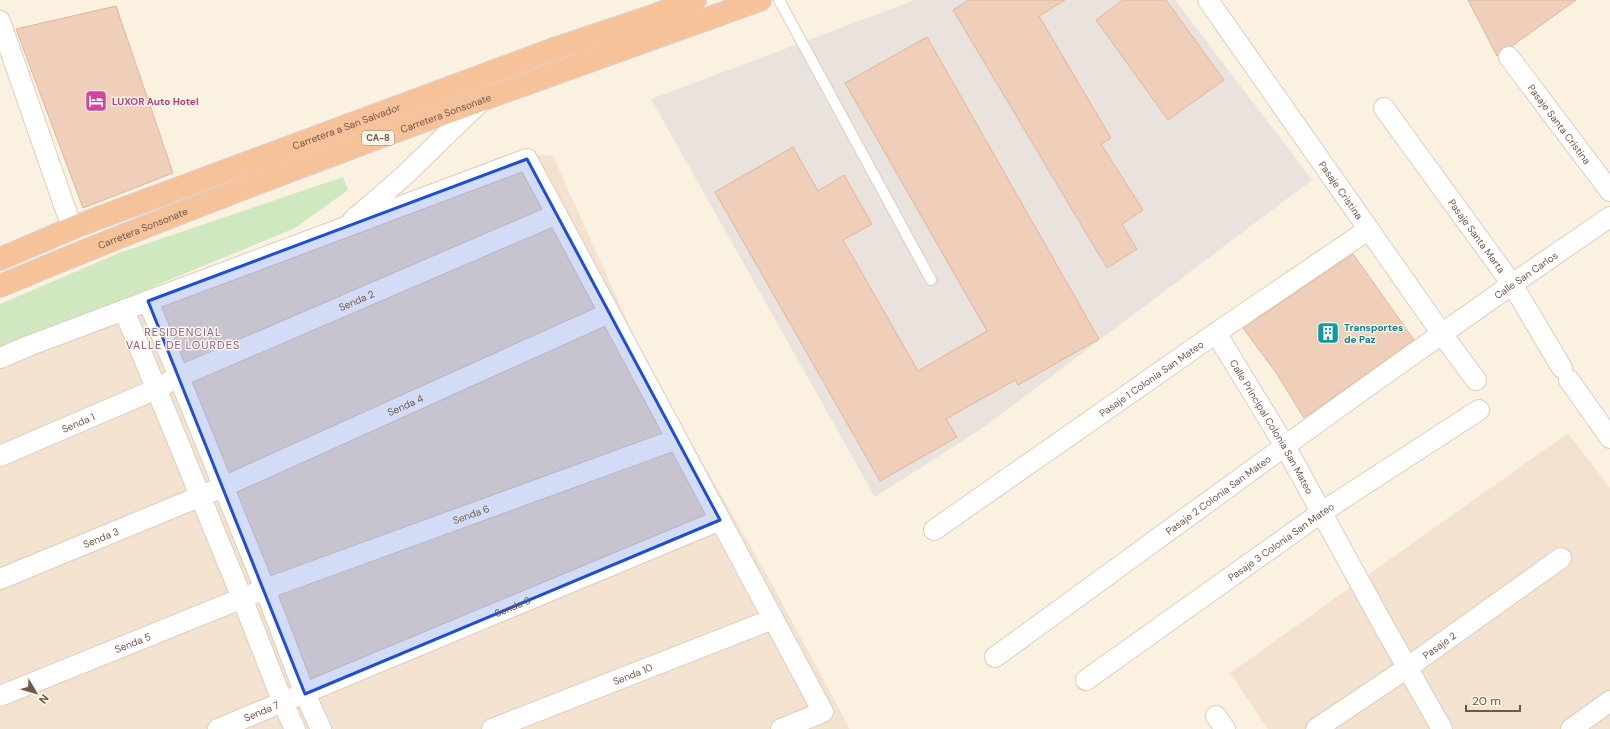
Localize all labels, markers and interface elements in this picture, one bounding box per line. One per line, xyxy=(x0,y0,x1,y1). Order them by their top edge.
street label: Pasaje Santa Cristina xyxy=(1525,82,1594,167)
hotel icon: LUXOR Auto Hotel xyxy=(83,88,109,114)
street label: Carretera Sonsonate xyxy=(399,91,493,136)
place label: LUXOR Auto Hotel xyxy=(112,95,199,108)
street label: Carretera a San Salvador xyxy=(291,100,403,153)
road number: CA-8 xyxy=(362,131,394,145)
street label: Pasaje Cristina xyxy=(1316,159,1366,222)
street label: Pasaje Santa Marta xyxy=(1445,197,1508,276)
street label: Carretera Sonsonate xyxy=(96,205,190,252)
street label: Calle San Carlos xyxy=(1492,249,1560,302)
street label: Senda 2 xyxy=(337,287,377,314)
building icon: Transportes de Paz xyxy=(1315,320,1341,346)
place label: Transportes de Paz xyxy=(1344,321,1403,346)
district label: RESIDENCIAL VALLE DE LOURDES xyxy=(126,325,240,352)
street label: Pasaje 1 Colonia San Mateo xyxy=(1097,338,1206,420)
street label: Calle Principal Colonia San Mateo xyxy=(1227,357,1316,497)
street label: Senda 4 xyxy=(385,392,425,419)
street label: Senda 1 xyxy=(60,410,97,436)
street label: Pasaje 2 Colonia San Mateo xyxy=(1163,452,1274,538)
street label: Pasaje 3 Colonia San Mateo xyxy=(1225,500,1337,584)
street label: Senda 6 xyxy=(451,502,491,527)
street label: Senda 3 xyxy=(81,525,121,551)
street label: Senda 8 xyxy=(493,594,533,620)
street label: Pasaje 2 xyxy=(1420,629,1459,662)
street label: Senda 5 xyxy=(113,630,153,656)
street label: Senda 10 xyxy=(611,661,655,688)
north arrow xyxy=(16,673,56,713)
scale bar xyxy=(1466,687,1520,713)
text: N xyxy=(36,692,52,707)
text: 20 m xyxy=(1472,693,1501,709)
street label: Senda 7 xyxy=(242,698,281,725)

